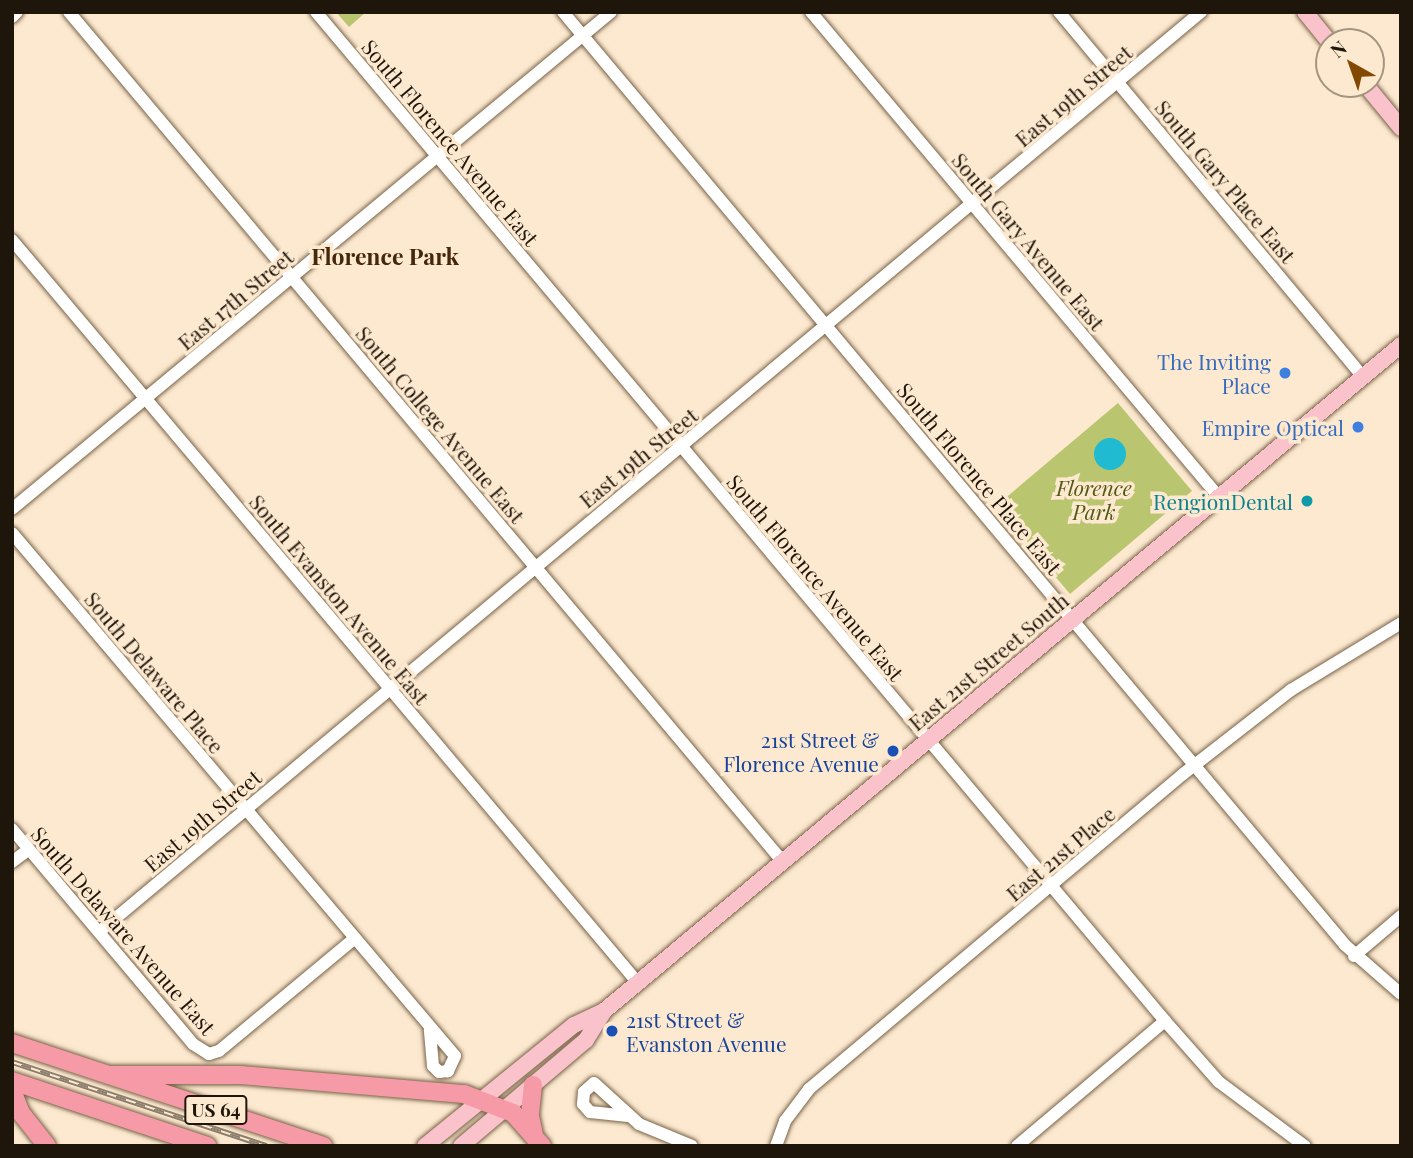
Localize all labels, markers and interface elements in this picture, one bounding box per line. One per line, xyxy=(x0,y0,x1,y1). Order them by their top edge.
north arrow xyxy=(1315,28,1385,98)
street label: South Florence Avenue East xyxy=(357,34,545,250)
text: N xyxy=(1324,34,1351,63)
street label: East 19th Street xyxy=(1009,39,1137,151)
street label: South Gary Place East xyxy=(1150,94,1302,268)
street label: South Gary Avenue East xyxy=(947,147,1111,335)
district label: Florence Park xyxy=(311,242,459,270)
street label: East 17th Street xyxy=(172,243,298,355)
street label: South College Avenue East xyxy=(351,320,531,528)
place label: The Inviting Place xyxy=(1157,348,1271,398)
marker: The Inviting Place xyxy=(1277,365,1293,381)
street label: South Florence Place East xyxy=(893,377,1067,579)
street label: East 19th Street xyxy=(574,402,702,512)
place label: Empire Optical xyxy=(1201,414,1344,440)
marker: Empire Optical xyxy=(1350,419,1366,435)
street label: South Florence Avenue East xyxy=(722,469,910,685)
park label: Florence Park xyxy=(1056,474,1132,524)
place label: RengionDental xyxy=(1153,488,1293,514)
street label: South Evanston Avenue East xyxy=(245,489,435,709)
marker: RengionDental xyxy=(1299,493,1315,509)
street label: South Delaware Place xyxy=(80,586,230,758)
street label: East 21st Street South xyxy=(903,587,1073,735)
place label: 21st Street & Florence Avenue xyxy=(722,726,879,776)
marker: 21st Street & Florence Avenue xyxy=(885,743,901,759)
street label: East 19th Street xyxy=(138,764,266,876)
street label: East 21st Place xyxy=(1000,800,1120,906)
street label: South Delaware Avenue East xyxy=(27,821,221,1039)
place label: 21st Street & Evanston Avenue xyxy=(626,1006,787,1056)
marker: 21st Street & Evanston Avenue xyxy=(604,1023,620,1039)
road number: US 64 xyxy=(183,1094,249,1126)

